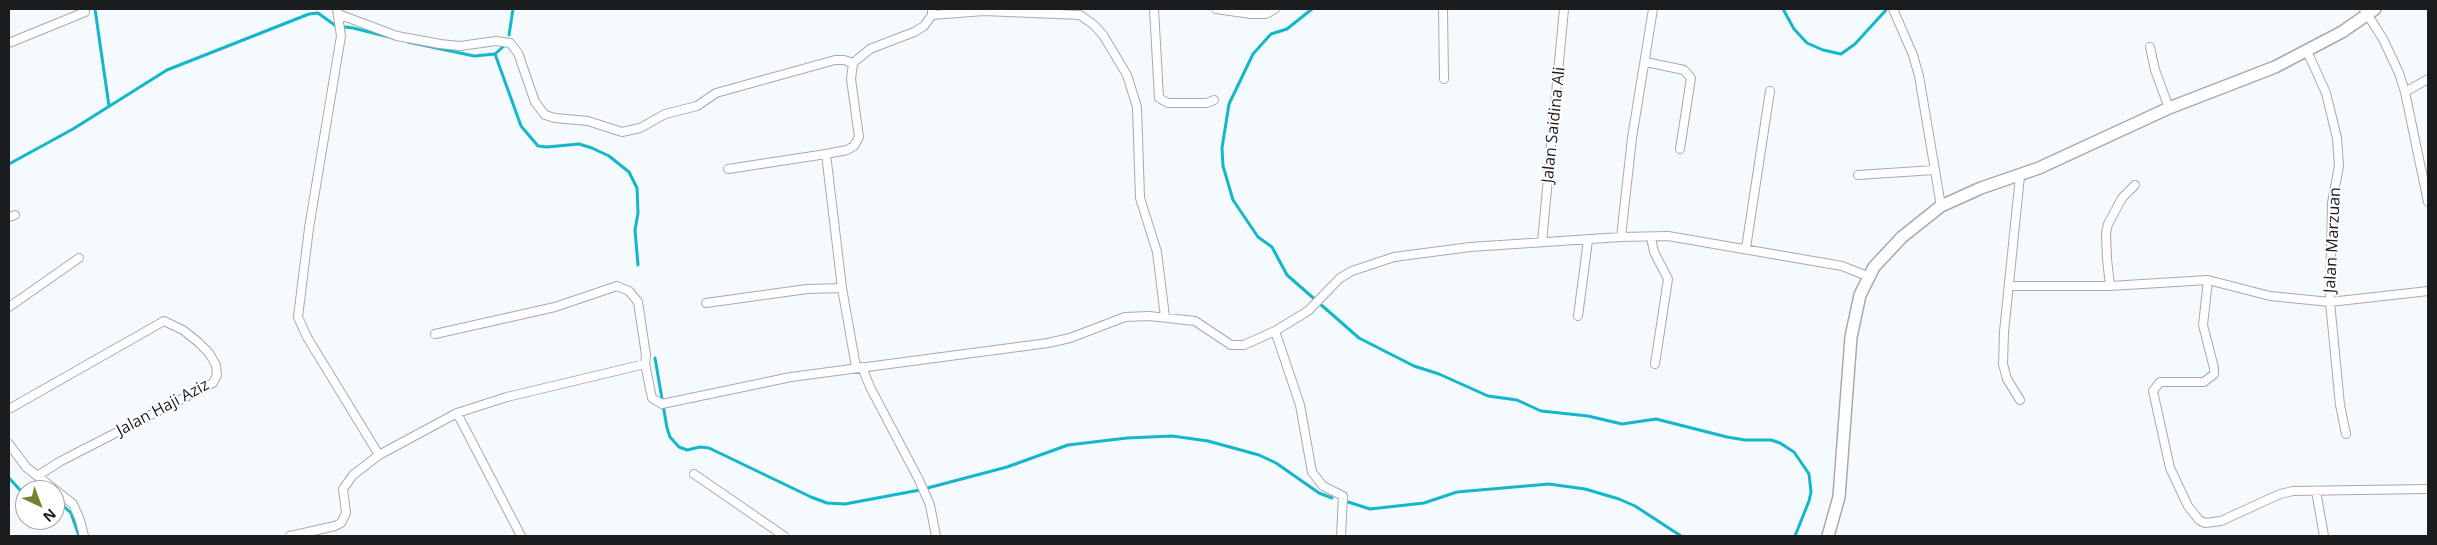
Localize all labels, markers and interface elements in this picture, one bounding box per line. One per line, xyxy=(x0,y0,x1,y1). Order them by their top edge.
street label: Jalan Saidina Ali xyxy=(1538,66,1570,184)
street label: Jalan Marzuan xyxy=(2321,187,2345,293)
street label: Jalan Haji Aziz xyxy=(113,376,213,440)
north arrow xyxy=(15,480,65,530)
text: N xyxy=(39,505,61,526)

